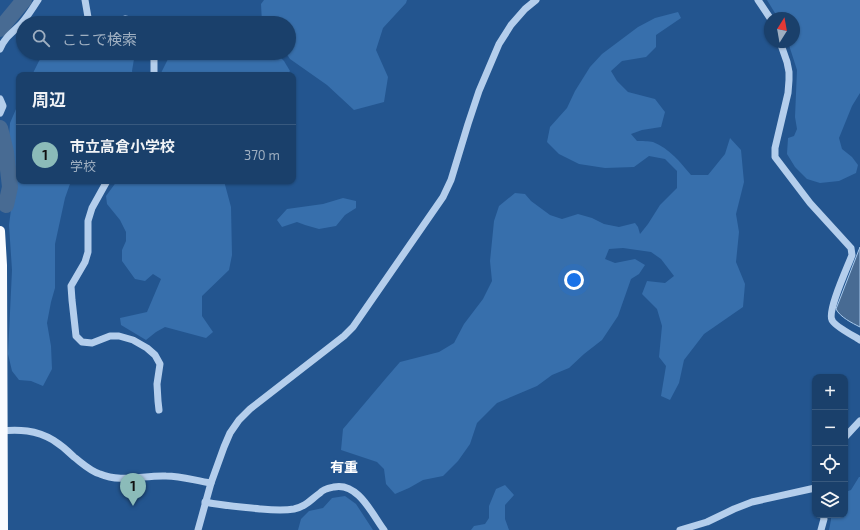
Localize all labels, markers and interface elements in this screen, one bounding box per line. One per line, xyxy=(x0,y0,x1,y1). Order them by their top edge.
north arrow xyxy=(764,12,800,48)
search box xyxy=(16,16,296,60)
icon: search xyxy=(30,27,52,49)
text: ここで検索 xyxy=(62,30,137,48)
text: 周辺 xyxy=(32,89,66,109)
text: 市立高倉小学校 xyxy=(70,137,175,155)
text: 1 xyxy=(42,147,48,163)
text: 370 m xyxy=(244,147,280,163)
text: 学校 xyxy=(70,158,96,174)
your location xyxy=(564,270,584,290)
map controls xyxy=(812,374,848,518)
button: + xyxy=(812,374,848,410)
button: − xyxy=(812,410,848,446)
button: locate xyxy=(812,446,848,482)
district label: 有重 xyxy=(330,458,358,475)
pin: 1 xyxy=(120,473,146,506)
button: layers xyxy=(812,482,848,518)

